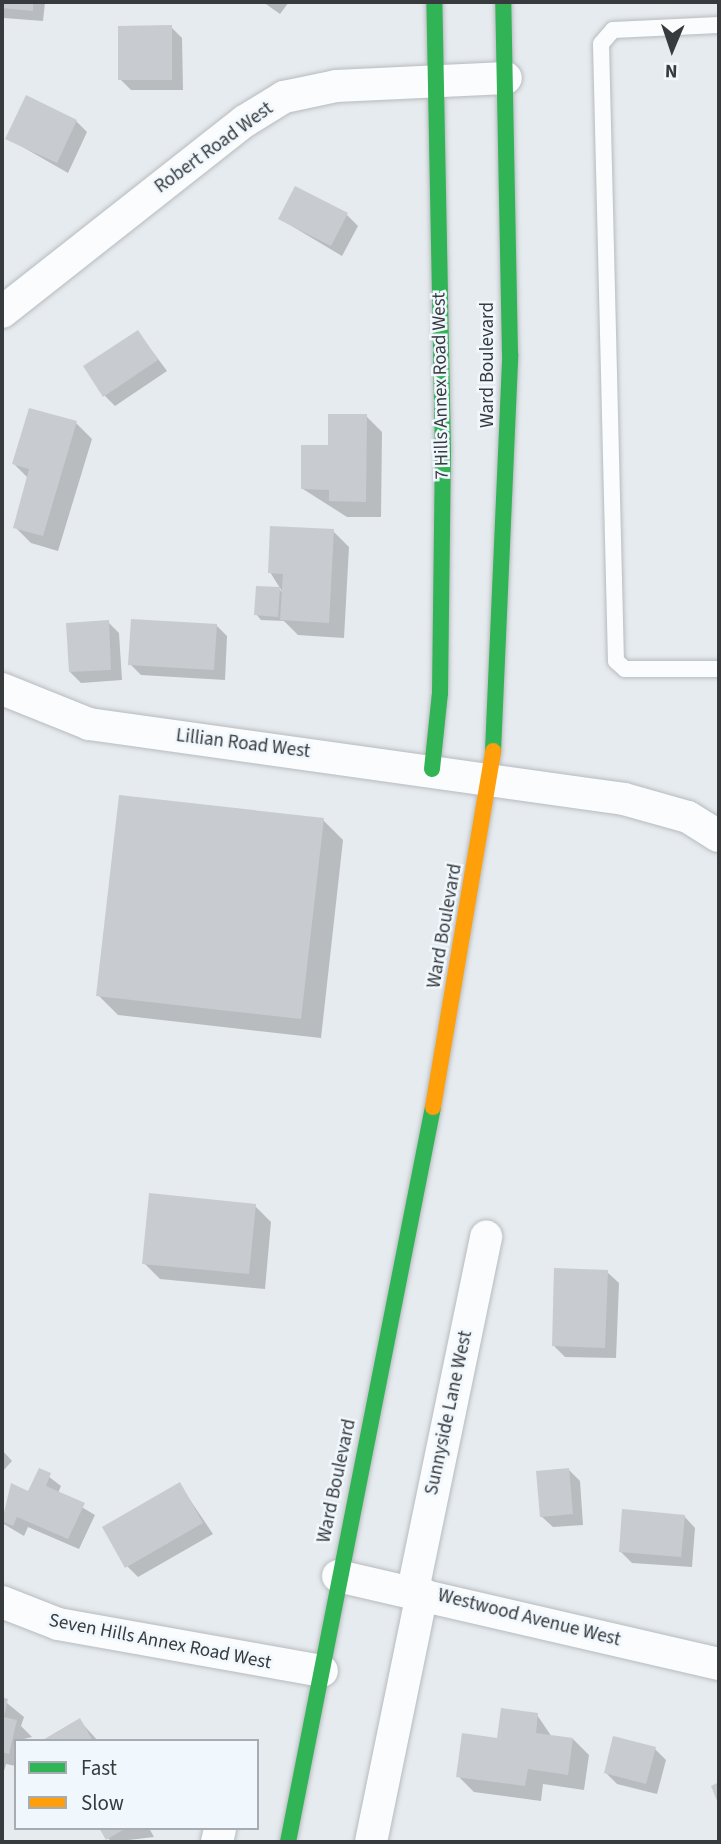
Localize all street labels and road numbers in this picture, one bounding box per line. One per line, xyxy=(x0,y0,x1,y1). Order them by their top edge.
street label: Robert Road West xyxy=(150,97,278,199)
street label: 7 Hills Annex Road West xyxy=(428,292,454,480)
street label: Ward Boulevard xyxy=(477,302,499,428)
street label: Lillian Road West xyxy=(175,724,311,764)
street label: Ward Boulevard xyxy=(423,862,467,990)
street label: Sunnyside Lane West xyxy=(420,1329,478,1497)
street label: Ward Boulevard xyxy=(313,1417,361,1545)
street label: Westwood Avenue West xyxy=(435,1584,623,1652)
street label: Seven Hills Annex Road West xyxy=(47,1609,273,1675)

